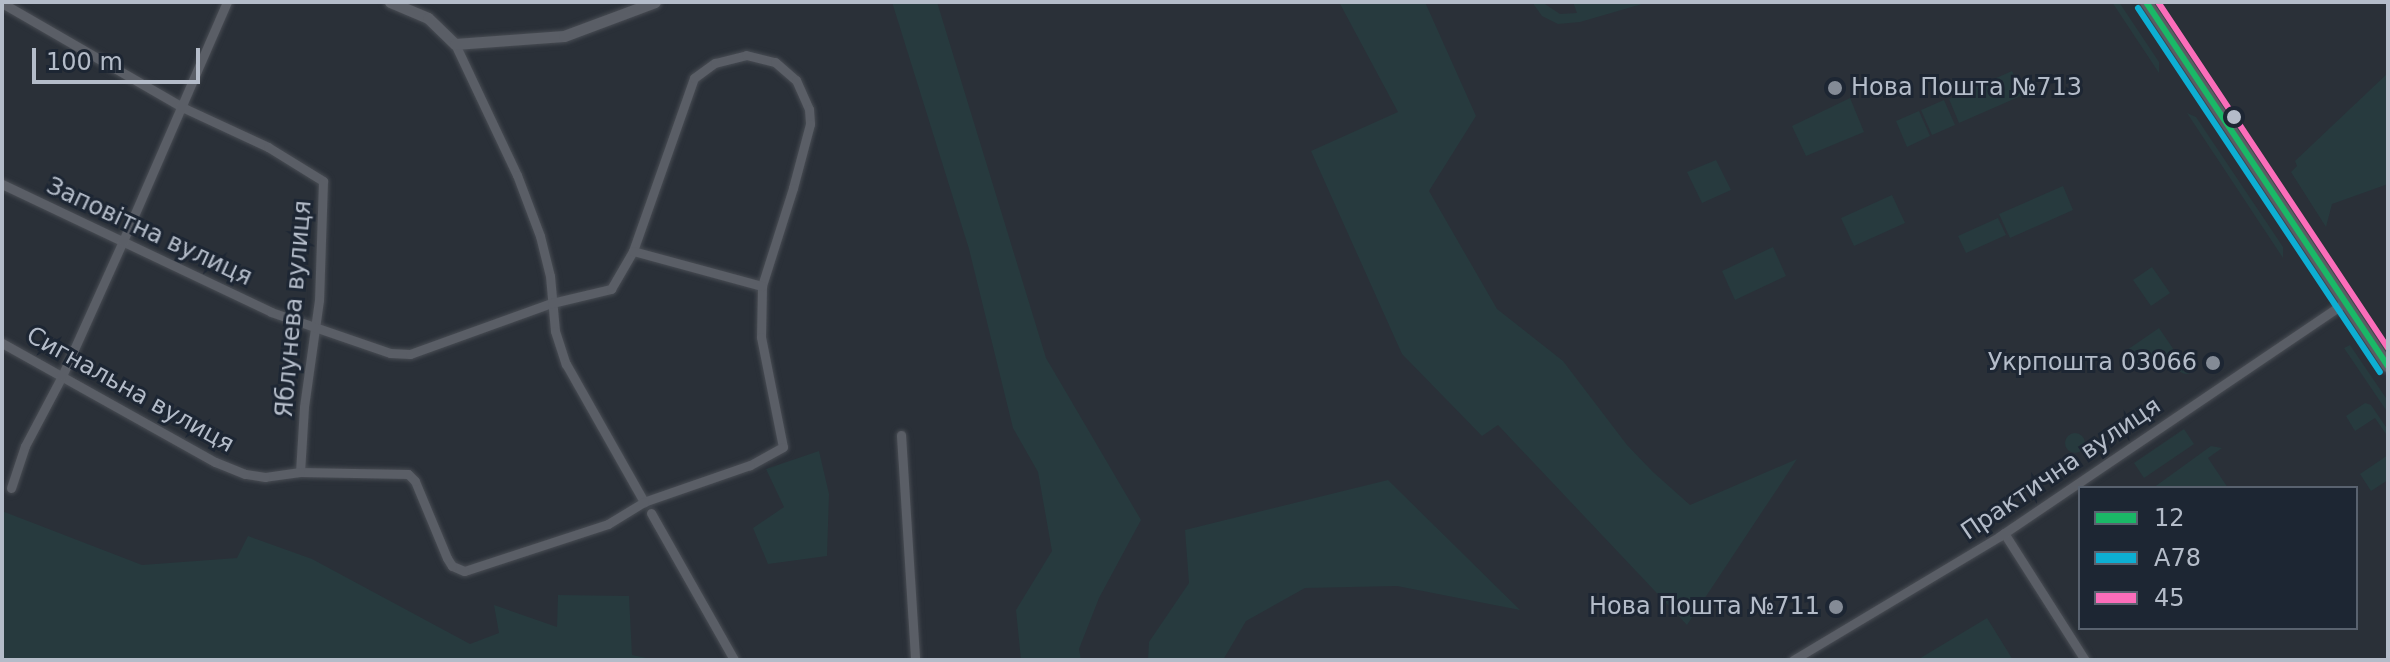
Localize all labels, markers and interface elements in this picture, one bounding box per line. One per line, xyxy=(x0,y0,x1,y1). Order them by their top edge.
scale bar xyxy=(36,32,204,82)
text: 100 m xyxy=(46,48,123,76)
place label: Нова Пошта №713 xyxy=(1851,74,2082,102)
marker: Нова Пошта №713 xyxy=(1826,79,1844,97)
unlabelled marker xyxy=(2226,109,2242,125)
street label: Заповітна вулиця xyxy=(42,172,256,292)
street label: Яблунева вулиця xyxy=(270,199,318,419)
street label: Сигнальна вулиця xyxy=(21,321,239,459)
place label: Укрпошта 03066 xyxy=(1988,349,2197,377)
marker: Укрпошта 03066 xyxy=(2204,354,2222,372)
street label: Практична вулиця xyxy=(1956,392,2166,546)
legend xyxy=(2078,486,2358,630)
text: 12 xyxy=(2154,504,2185,532)
text: А78 xyxy=(2154,544,2201,572)
text: 45 xyxy=(2154,584,2185,612)
place label: Нова Пошта №711 xyxy=(1589,593,1820,621)
marker: Нова Пошта №711 xyxy=(1827,598,1845,616)

